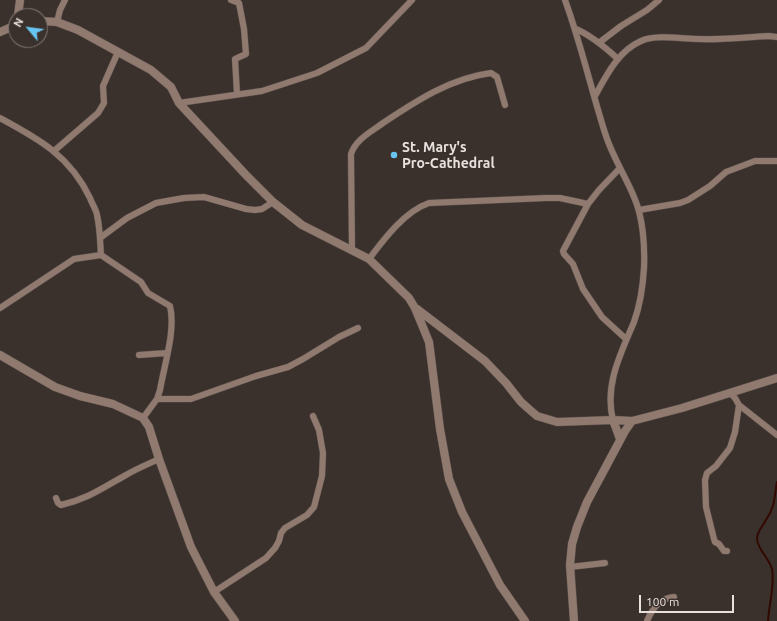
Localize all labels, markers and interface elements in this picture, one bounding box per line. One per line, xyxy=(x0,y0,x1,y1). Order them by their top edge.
north arrow xyxy=(8,8,48,48)
text: N xyxy=(11,16,26,29)
place label: St. Mary's Pro-Cathedral xyxy=(402,139,495,172)
marker: St. Mary's Pro-Cathedral xyxy=(389,150,399,160)
scale bar xyxy=(641,587,736,613)
text: 100 m xyxy=(646,595,679,608)

